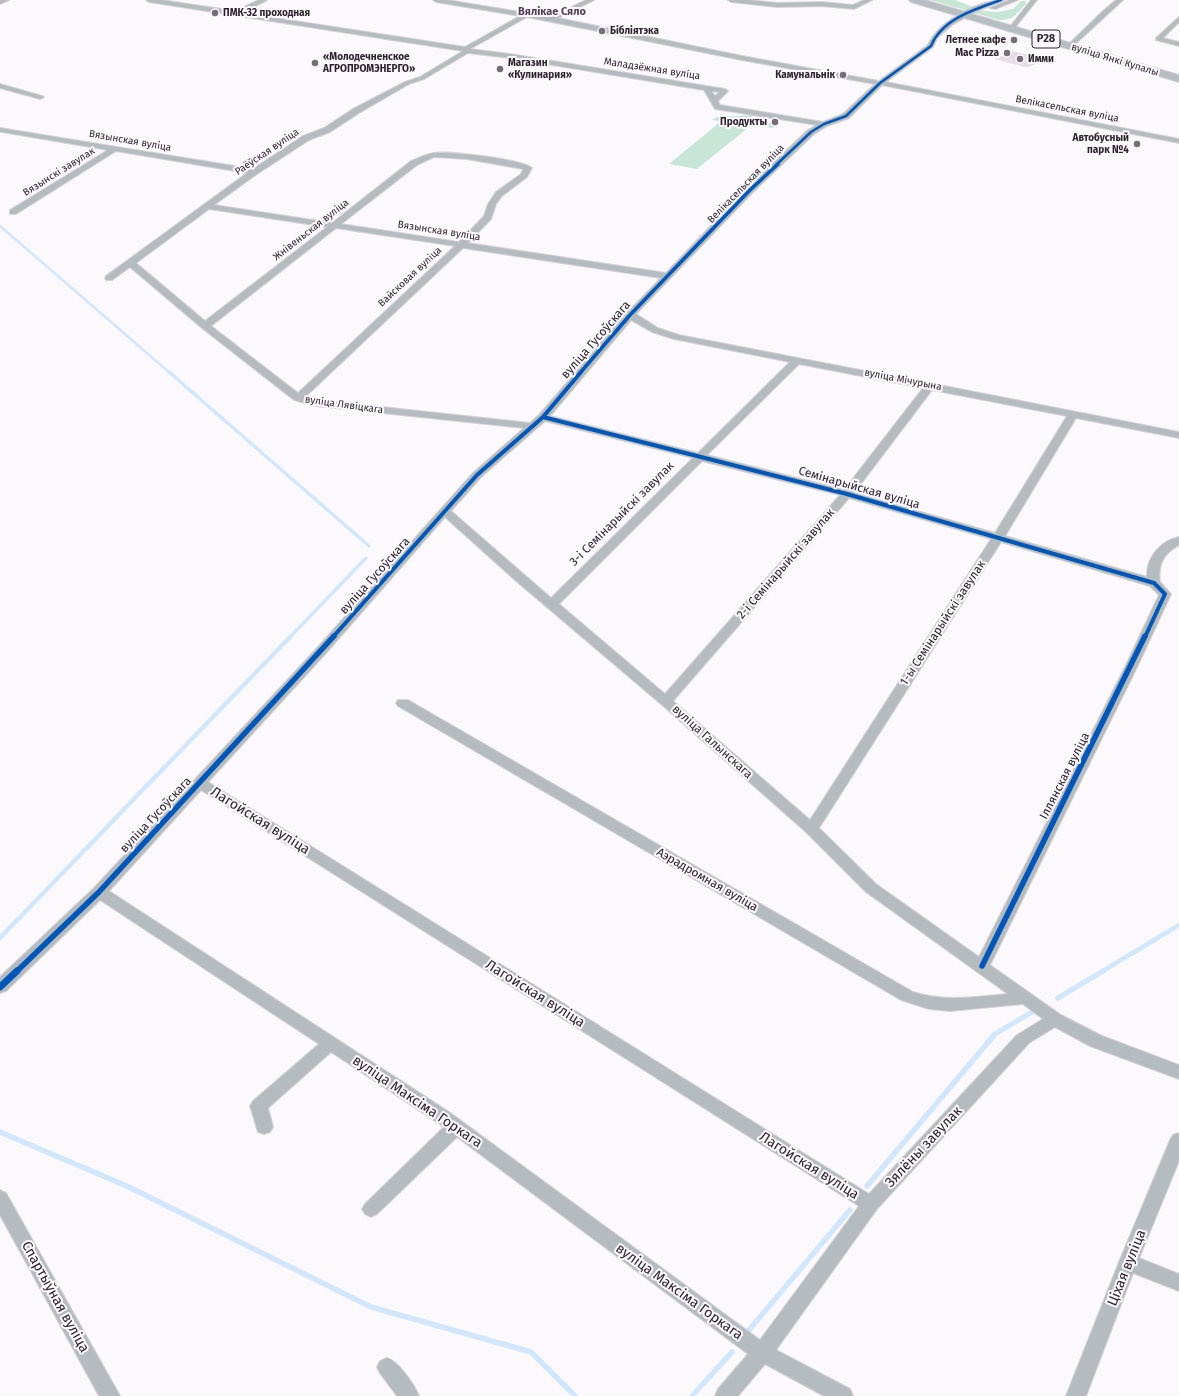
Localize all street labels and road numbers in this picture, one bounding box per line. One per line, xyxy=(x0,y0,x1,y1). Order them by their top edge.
road number: Р28 xyxy=(1032,30,1060,48)
street label: вуліца Янкі Купалы xyxy=(1070,41,1160,79)
street label: Маладзёжная вуліца xyxy=(603,55,701,83)
street label: Велікасельская вуліца xyxy=(1014,93,1120,125)
street label: Раёўская вуліца xyxy=(233,126,301,178)
street label: Вязынская вуліца xyxy=(88,128,172,154)
street label: Велікасельская вуліца xyxy=(705,142,787,226)
street label: Вязынскі завулак xyxy=(21,145,97,199)
street label: Жнівеньская вуліца xyxy=(271,197,351,263)
street label: Вязынская вуліца xyxy=(397,219,481,243)
street label: Вайсковая вуліца xyxy=(376,244,444,310)
street label: вуліца Гусоўскага xyxy=(558,298,634,382)
street label: вуліца Мічурына xyxy=(863,367,943,393)
street label: вуліца Лявіцкага xyxy=(304,394,384,416)
street label: 3-і Семінарыйскі завулак xyxy=(567,459,677,569)
street label: Семінарыйская вуліца xyxy=(797,464,921,512)
street label: 2-і Семінарыйскі завулак xyxy=(734,506,838,622)
street label: вуліца Гусоўскага xyxy=(337,535,413,617)
street label: 1-ы Семінарыйскі завулак xyxy=(897,558,989,688)
street label: вуліца Галынскага xyxy=(669,702,755,782)
street label: Іллянская вуліца xyxy=(1037,730,1093,822)
street label: вуліца Гусоўскага xyxy=(117,774,195,856)
street label: Лагойская вуліца xyxy=(207,784,313,858)
street label: Аэрадромная вуліца xyxy=(654,845,760,915)
street label: Лагойская вуліца xyxy=(482,957,588,1031)
street label: вуліца Максіма Горкага xyxy=(349,1052,485,1152)
street label: Зялёны завулак xyxy=(882,1103,966,1191)
street label: Лагойская вуліца xyxy=(756,1129,862,1203)
street label: Ціхая вуліца xyxy=(1104,1227,1150,1309)
street label: Спартыўная вуліца xyxy=(17,1238,93,1356)
street label: вуліца Максіма Горкага xyxy=(612,1240,746,1344)

